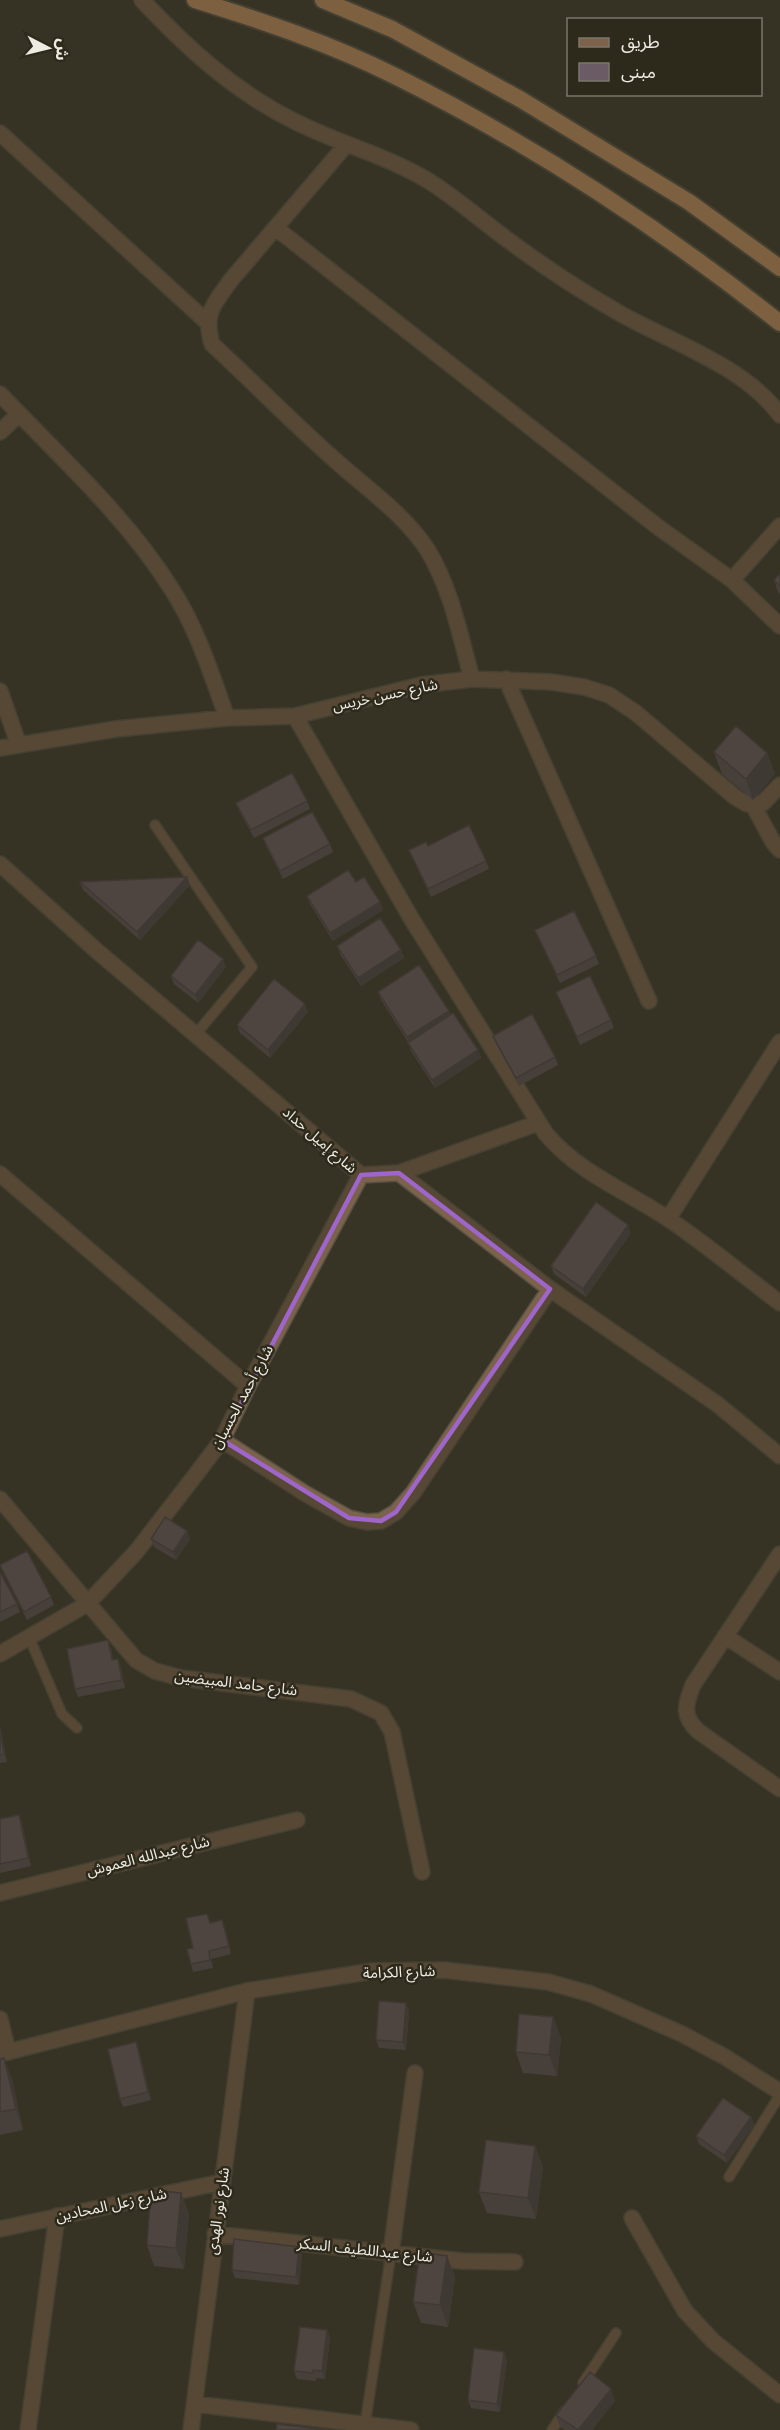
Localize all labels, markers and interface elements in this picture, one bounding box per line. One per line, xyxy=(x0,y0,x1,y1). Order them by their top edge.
north arrow xyxy=(18,18,78,78)
legend xyxy=(567,18,762,96)
text: طريق xyxy=(621,30,660,53)
text: ش xyxy=(52,38,74,62)
text: مبنى xyxy=(621,60,656,83)
street label: شارع حسن خريس xyxy=(330,674,440,718)
street label: شارع إميل حداد xyxy=(277,1102,362,1180)
street label: شارع أحمد الحسبان xyxy=(206,1341,280,1454)
street label: شارع حامد المبيضين xyxy=(173,1666,299,1702)
street label: شارع عبدالله العموش xyxy=(84,1831,212,1883)
street label: شارع الكرامة xyxy=(362,1961,436,1985)
street label: شارع نور الهدى xyxy=(202,2166,236,2256)
street label: شارع زعل المحادين xyxy=(54,2183,169,2229)
street label: شارع عبداللطيف السكر xyxy=(295,2233,434,2269)

